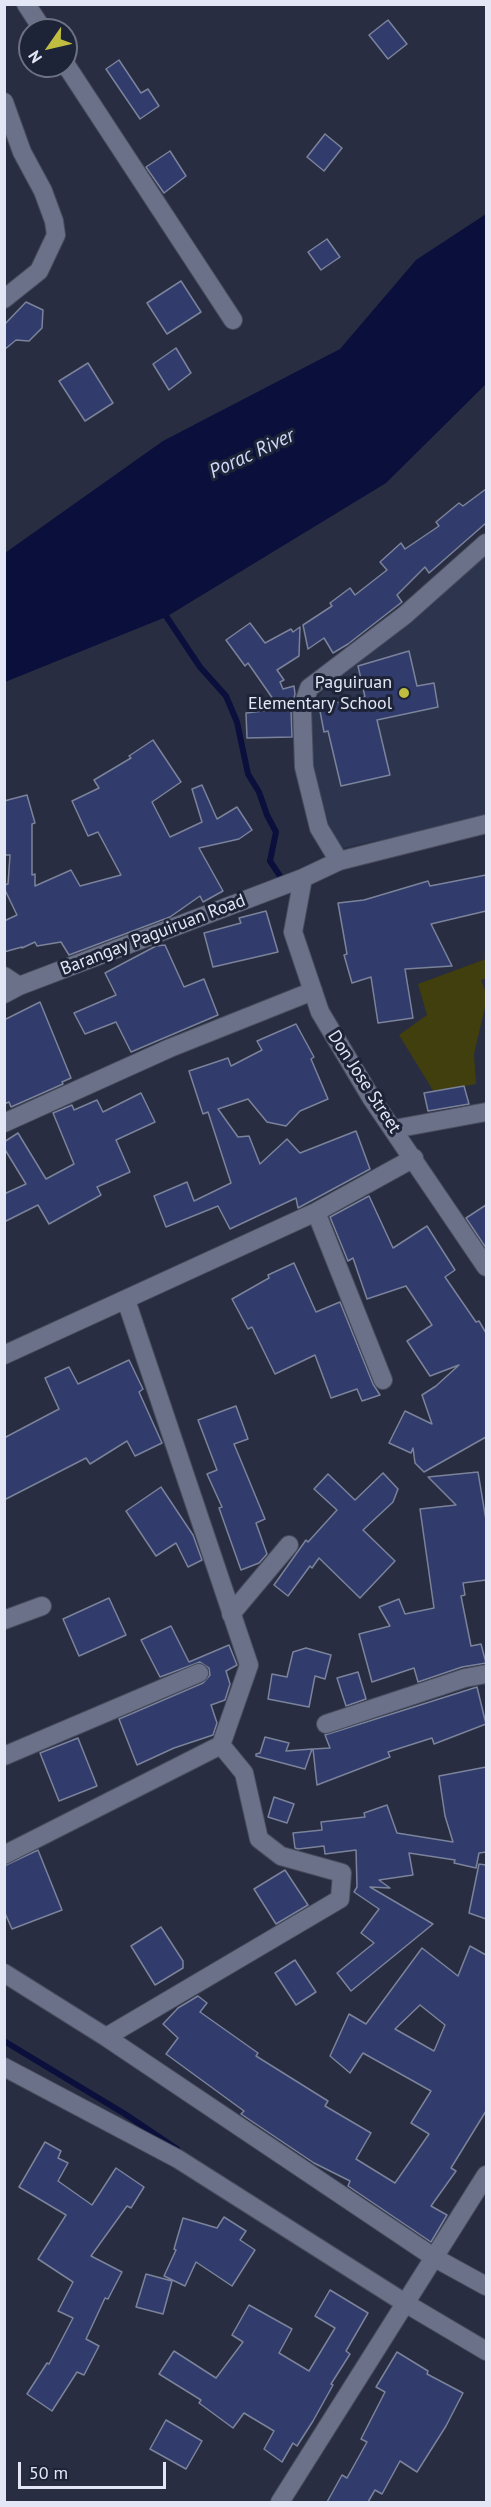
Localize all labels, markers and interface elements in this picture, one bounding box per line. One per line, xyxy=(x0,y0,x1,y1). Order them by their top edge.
north arrow xyxy=(18,18,78,78)
text: N xyxy=(24,47,46,67)
water label: Porac River xyxy=(206,424,298,484)
place label: Paguiruan Elementary School xyxy=(248,672,392,714)
marker: Paguiruan Elementary School xyxy=(397,686,411,700)
street label: Barangay Paguiruan Road xyxy=(58,890,248,980)
street label: Don Jose Street xyxy=(323,1026,405,1138)
scale bar xyxy=(21,2450,170,2488)
text: 50 m xyxy=(29,2461,68,2484)

